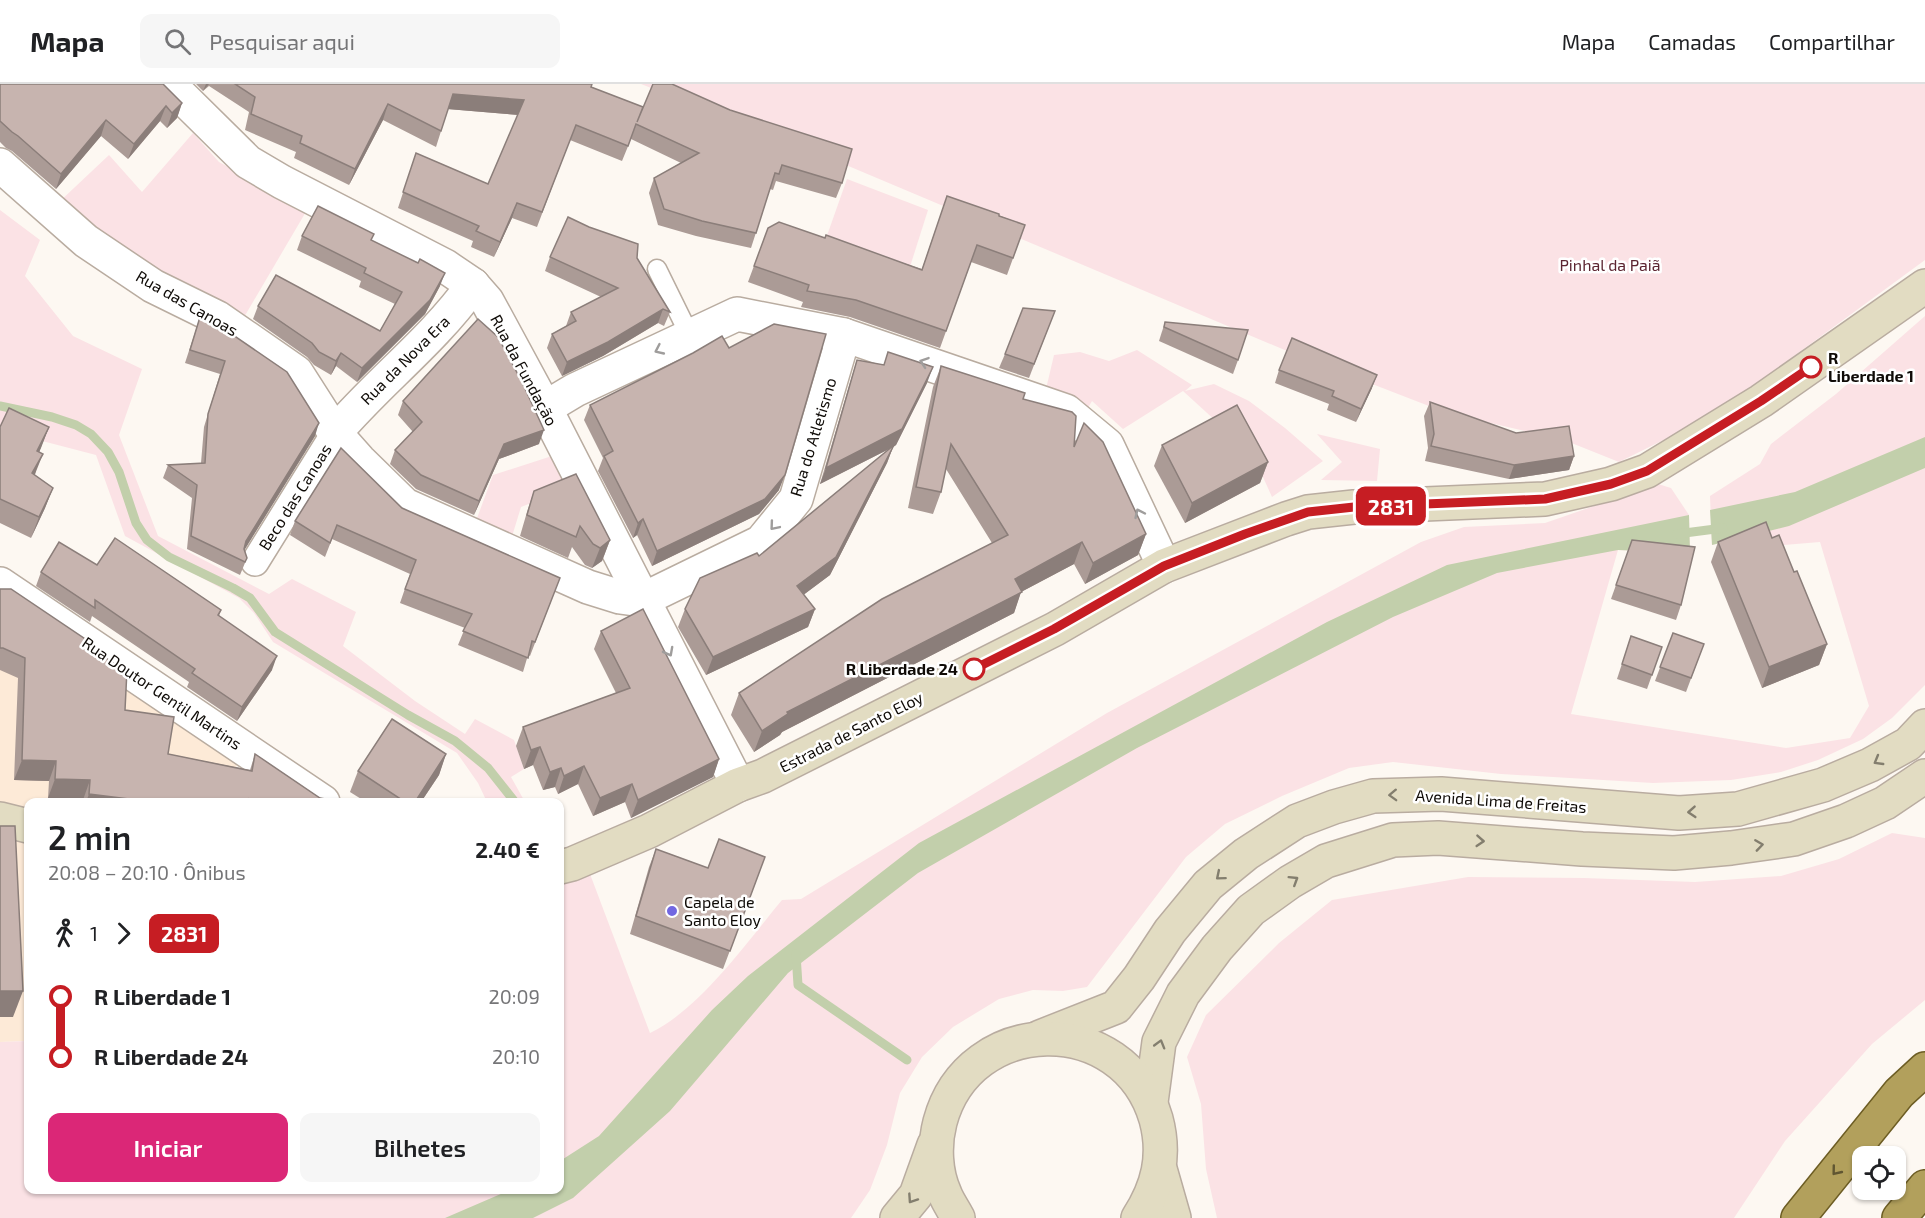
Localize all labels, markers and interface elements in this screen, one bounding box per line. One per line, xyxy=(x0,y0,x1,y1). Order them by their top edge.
search box xyxy=(140,14,560,68)
text: Mapa xyxy=(30,24,104,58)
icon: search xyxy=(161,25,194,58)
text: Pesquisar aqui xyxy=(209,28,355,54)
text: Mapa xyxy=(1562,29,1615,54)
text: Camadas xyxy=(1648,29,1736,54)
text: Compartilhar xyxy=(1769,29,1895,54)
park label: Pinhal da Paiã xyxy=(1559,255,1661,274)
street label: Rua das Canoas xyxy=(133,266,241,339)
street label: Rua da Nova Era xyxy=(356,311,453,408)
street label: Rua da Fundação xyxy=(486,311,562,429)
one-way arrow xyxy=(655,343,666,355)
place label: R Liberdade 1 xyxy=(1828,348,1914,385)
marker: R Liberdade 1 xyxy=(1800,356,1822,378)
one-way arrow xyxy=(919,357,930,370)
street label: Rua do Atletismo xyxy=(785,375,840,499)
street label: Beco das Canoas xyxy=(254,440,335,553)
line badge: 2831 xyxy=(1349,486,1433,526)
text: 2831 xyxy=(1368,494,1414,519)
one-way arrow xyxy=(1134,509,1146,520)
one-way arrow xyxy=(770,519,781,530)
street label: Rua Doutor Gentil Martins xyxy=(79,632,245,753)
one-way arrow xyxy=(662,645,673,656)
marker: R Liberdade 24 xyxy=(963,658,985,680)
place label: R Liberdade 24 xyxy=(846,659,958,678)
street label: Estrada de Santo Eloy xyxy=(776,687,926,776)
one-way arrow xyxy=(1874,753,1884,765)
street label: Avenida Lima de Freitas xyxy=(1415,785,1587,816)
one-way arrow xyxy=(1388,789,1397,802)
one-way arrow xyxy=(1688,805,1697,818)
text: 2 min xyxy=(48,817,131,857)
one-way arrow xyxy=(1476,834,1485,847)
text: 2.40 € xyxy=(475,836,540,862)
one-way arrow xyxy=(1754,839,1763,851)
text: 20:08 – 20:10 · Ônibus xyxy=(48,860,246,884)
one-way arrow xyxy=(1216,869,1227,880)
one-way arrow xyxy=(1288,875,1298,887)
place label: Capela de Santo Eloy xyxy=(684,892,762,929)
marker: Capela de Santo Eloy xyxy=(665,904,679,918)
icon: walk xyxy=(48,917,81,950)
icon: forward xyxy=(107,917,140,950)
text: 1 xyxy=(90,921,98,945)
text: 2831 xyxy=(161,921,207,946)
text: R Liberdade 1 xyxy=(94,983,231,1009)
text: 20:09 xyxy=(488,984,540,1008)
one-way arrow xyxy=(1153,1039,1165,1050)
text: R Liberdade 24 xyxy=(94,1043,248,1069)
text: 20:10 xyxy=(492,1044,540,1068)
button: Iniciar xyxy=(48,1113,288,1182)
button: Bilhetes xyxy=(300,1113,540,1182)
map controls xyxy=(1852,1146,1906,1200)
button: locate xyxy=(1852,1146,1906,1200)
one-way arrow xyxy=(1832,1164,1843,1175)
one-way arrow xyxy=(908,1192,919,1203)

